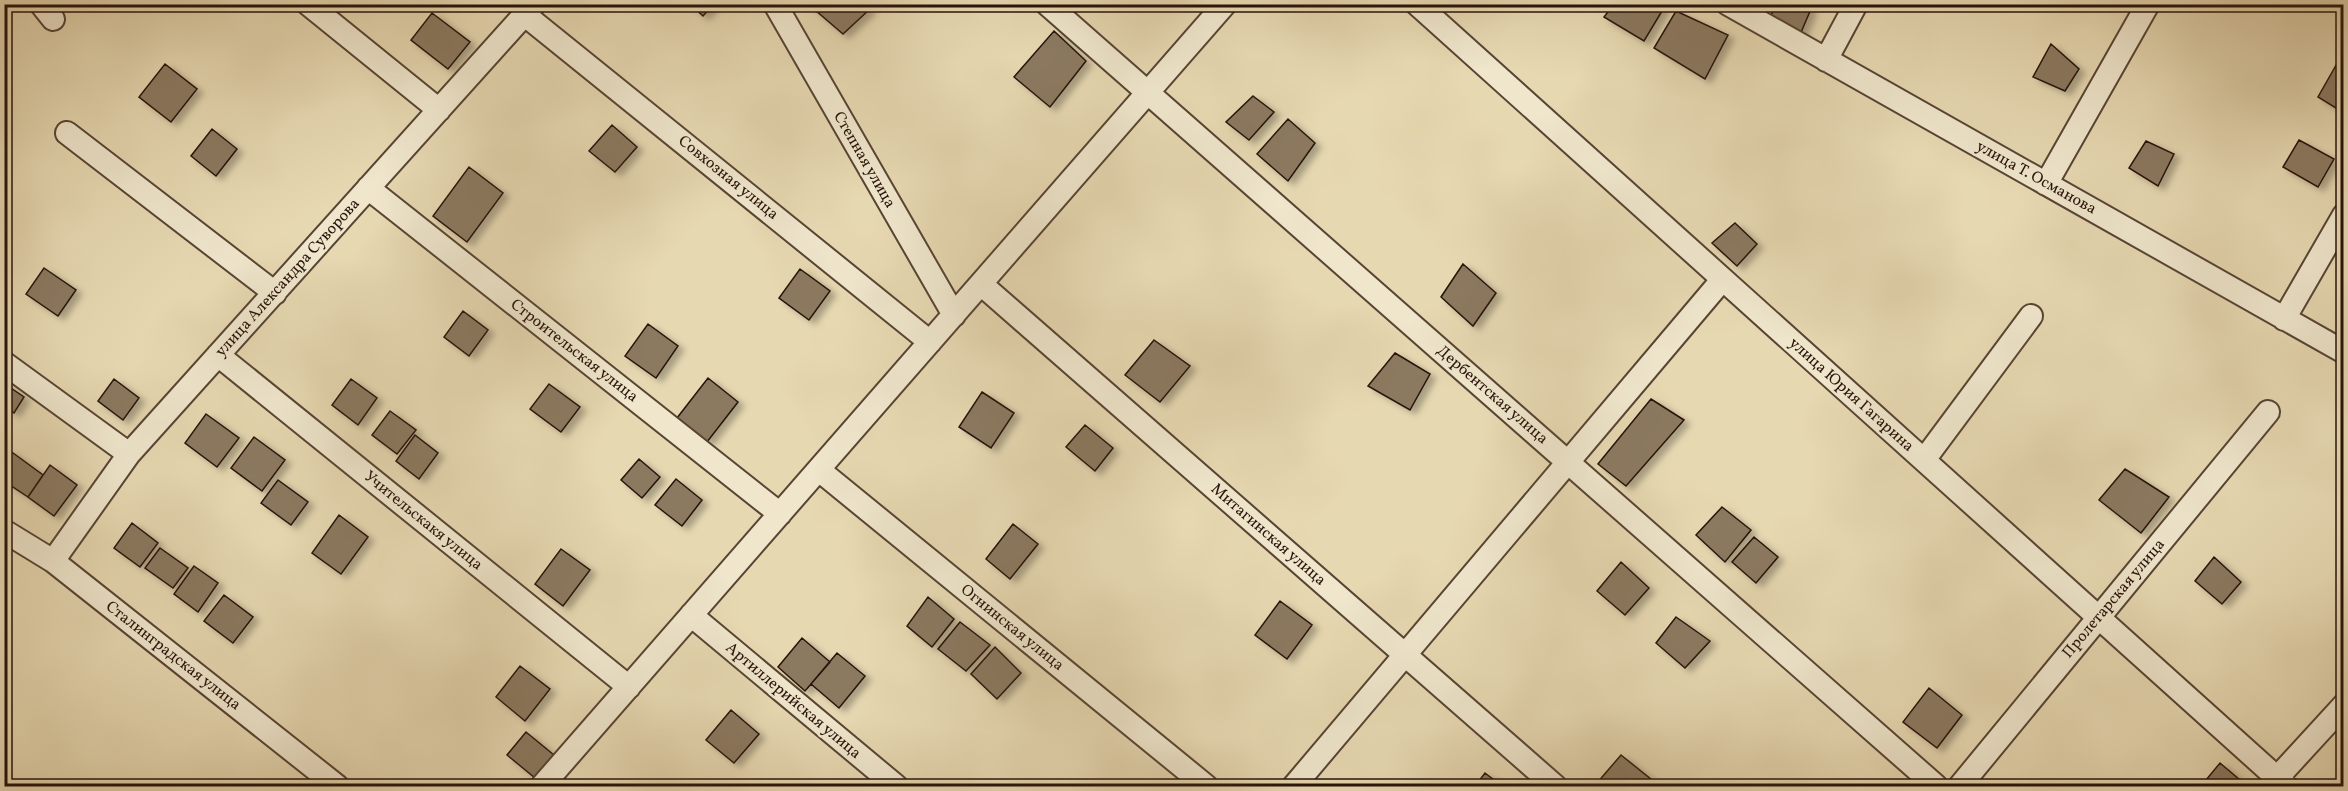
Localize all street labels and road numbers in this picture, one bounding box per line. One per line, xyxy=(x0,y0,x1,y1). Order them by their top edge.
street label: Степная улица xyxy=(827,108,901,212)
street label: Совхозная улица xyxy=(673,131,783,225)
street label: улица Т. Османова xyxy=(1972,136,2100,220)
street label: улица Александра Суворова xyxy=(211,194,365,362)
street label: Строительская улица xyxy=(506,294,642,408)
street label: улица Юрия Гагарина xyxy=(1784,333,1918,457)
street label: Дербентская улица xyxy=(1431,340,1553,450)
street label: Учительскакя улица xyxy=(359,466,487,576)
street label: Митагинская улица xyxy=(1206,479,1330,591)
street label: Пролетарская улица xyxy=(2057,535,2171,663)
street label: Огнинская улица xyxy=(956,579,1068,677)
street label: Сталинградская улица xyxy=(101,596,245,716)
street label: Артиллерийская улица xyxy=(720,638,866,764)

